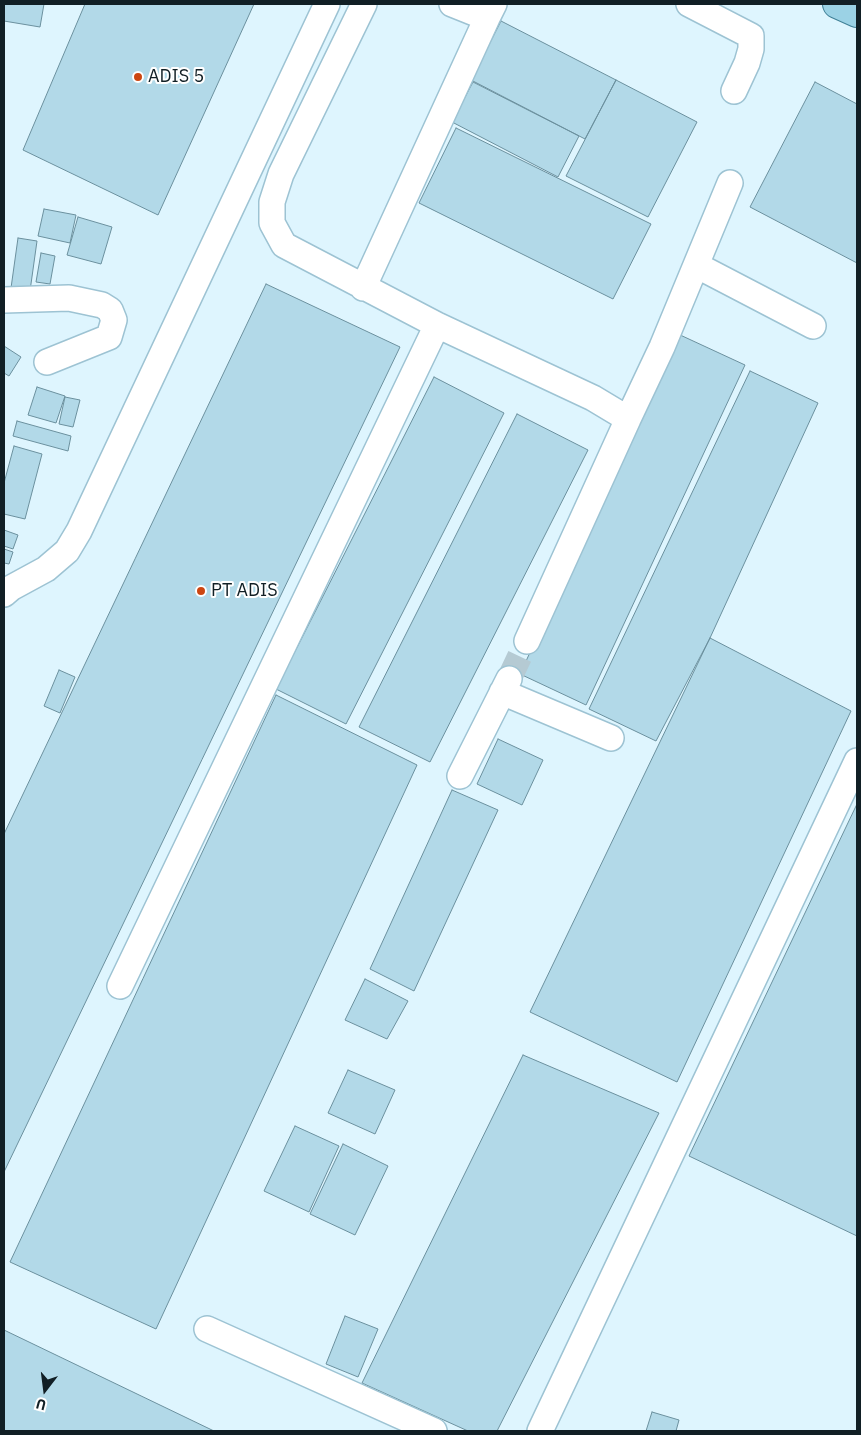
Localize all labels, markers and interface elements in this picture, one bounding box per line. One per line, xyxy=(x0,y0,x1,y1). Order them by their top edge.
place label: ADIS 5 xyxy=(148,66,204,88)
marker: ADIS 5 xyxy=(132,71,144,83)
place label: PT ADIS xyxy=(211,580,278,602)
marker: PT ADIS xyxy=(195,585,207,597)
north arrow xyxy=(20,1365,70,1415)
text: U xyxy=(34,1395,48,1414)

